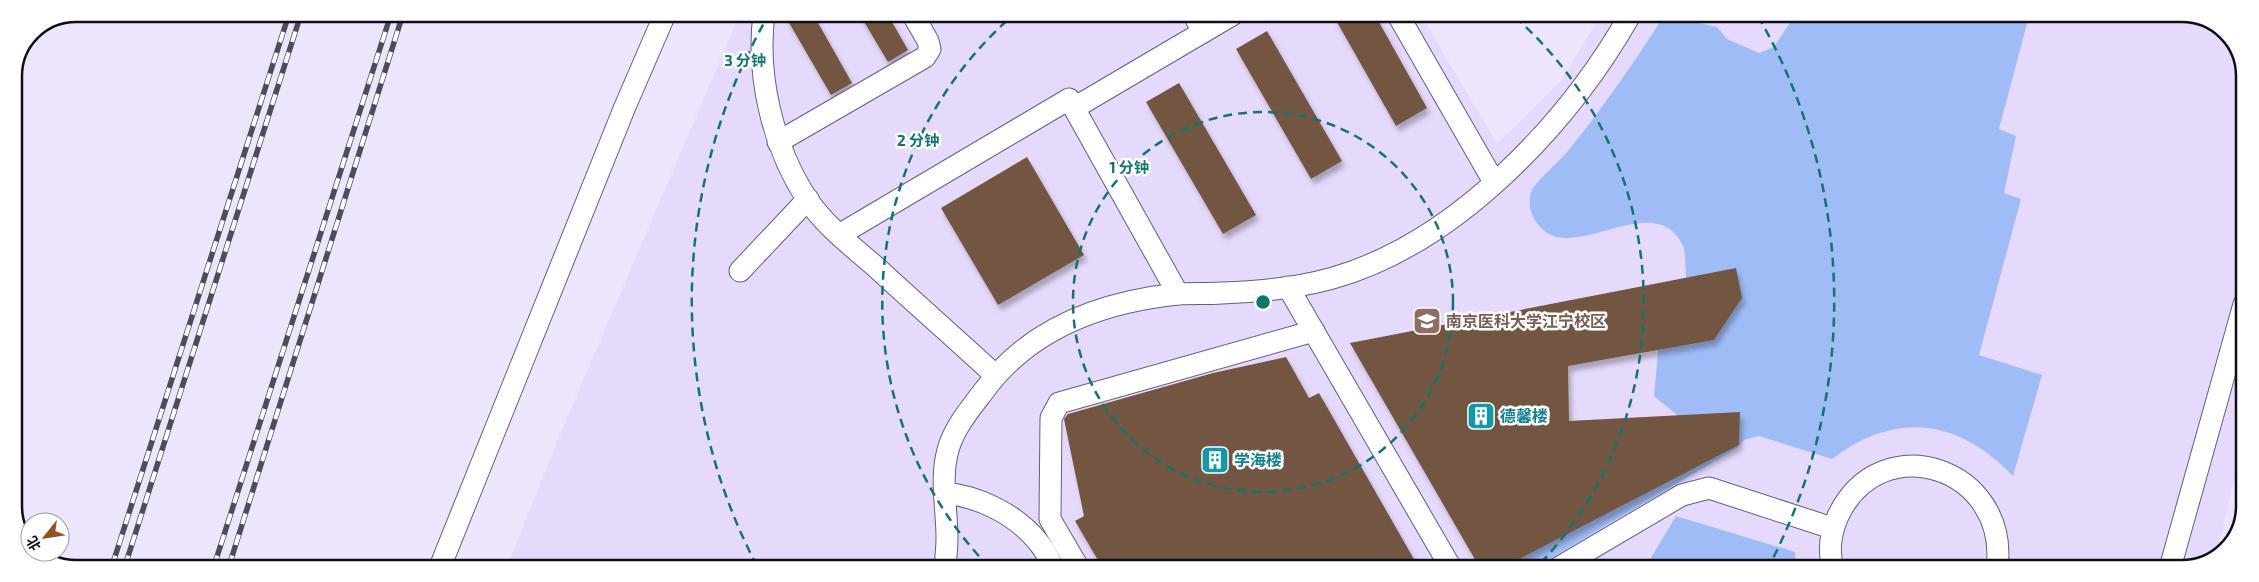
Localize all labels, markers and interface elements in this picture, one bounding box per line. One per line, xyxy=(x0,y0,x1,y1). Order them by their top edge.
text: 3 分钟 xyxy=(724,51,766,69)
text: 2 分钟 xyxy=(897,131,939,149)
text: 1 分钟 xyxy=(1109,158,1149,176)
centre of rings xyxy=(1254,293,1272,311)
school or university icon: 南京医科大学江宁校区 xyxy=(1412,306,1442,336)
place label: 南京医科大学江宁校区 xyxy=(1446,311,1606,330)
building icon: 德馨楼 xyxy=(1466,401,1496,431)
place label: 德馨楼 xyxy=(1500,406,1548,425)
building icon: 学海楼 xyxy=(1200,445,1230,475)
place label: 学海楼 xyxy=(1234,450,1282,469)
north arrow xyxy=(20,512,70,562)
text: 北 xyxy=(22,533,44,554)

